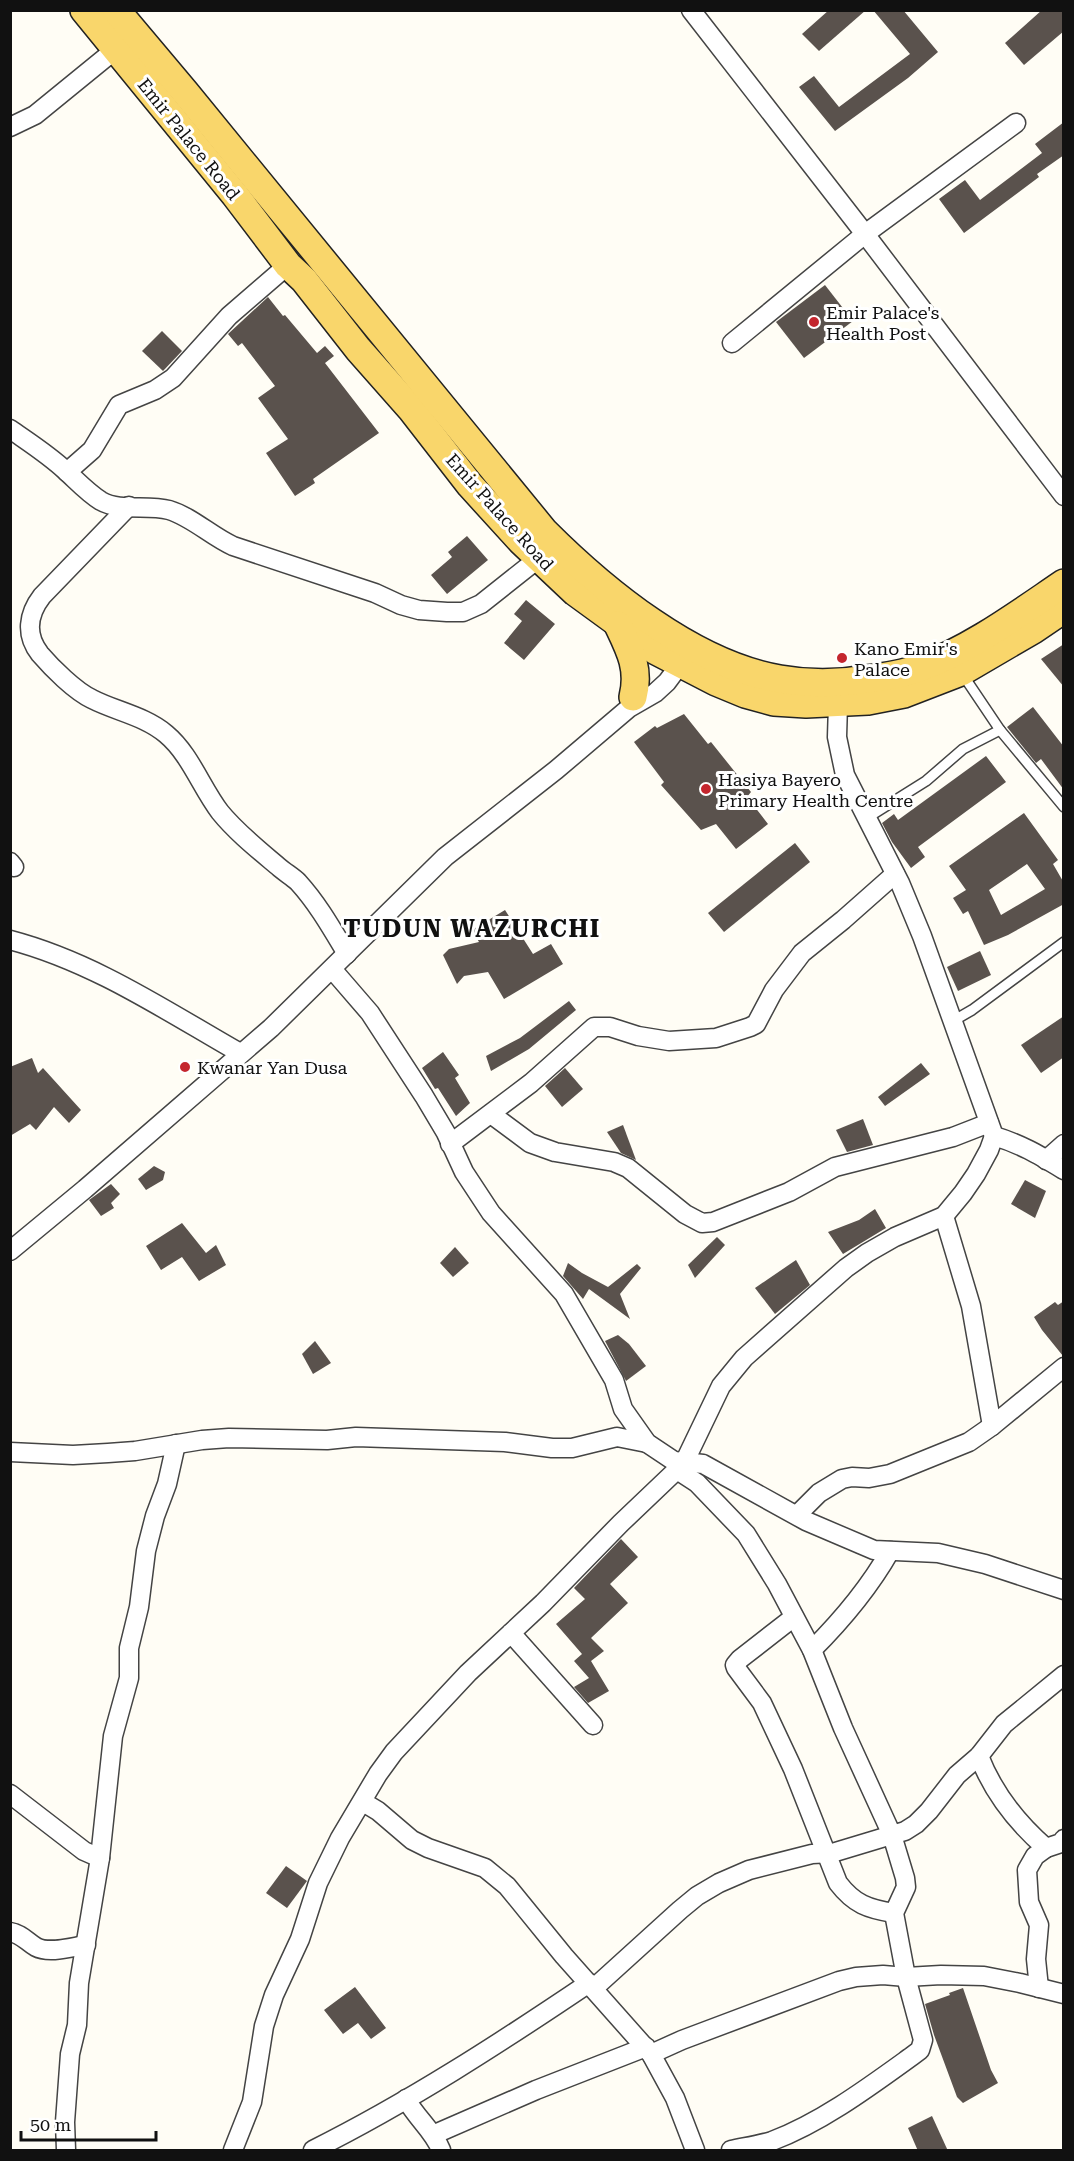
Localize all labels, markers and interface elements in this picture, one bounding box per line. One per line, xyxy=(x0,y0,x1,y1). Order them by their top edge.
street label: Emir Palace Road xyxy=(134,74,245,204)
place label: Emir Palace's Health Post xyxy=(826,302,939,344)
marker: Emir Palace's Health Post xyxy=(807,315,821,329)
street label: Emir Palace Road xyxy=(442,449,558,575)
place label: Kano Emir's Palace xyxy=(854,638,957,680)
marker: Kano Emir's Palace xyxy=(835,651,849,665)
place label: Hasiya Bayero Primary Health Centre xyxy=(718,769,913,811)
marker: Hasiya Bayero Primary Health Centre xyxy=(699,782,713,796)
district label: TUDUN WAZURCHI xyxy=(343,915,601,943)
place label: Kwanar Yan Dusa xyxy=(197,1057,348,1078)
marker: Kwanar Yan Dusa xyxy=(178,1060,192,1074)
scale bar xyxy=(21,2104,156,2142)
text: 50 m xyxy=(30,2114,71,2135)

